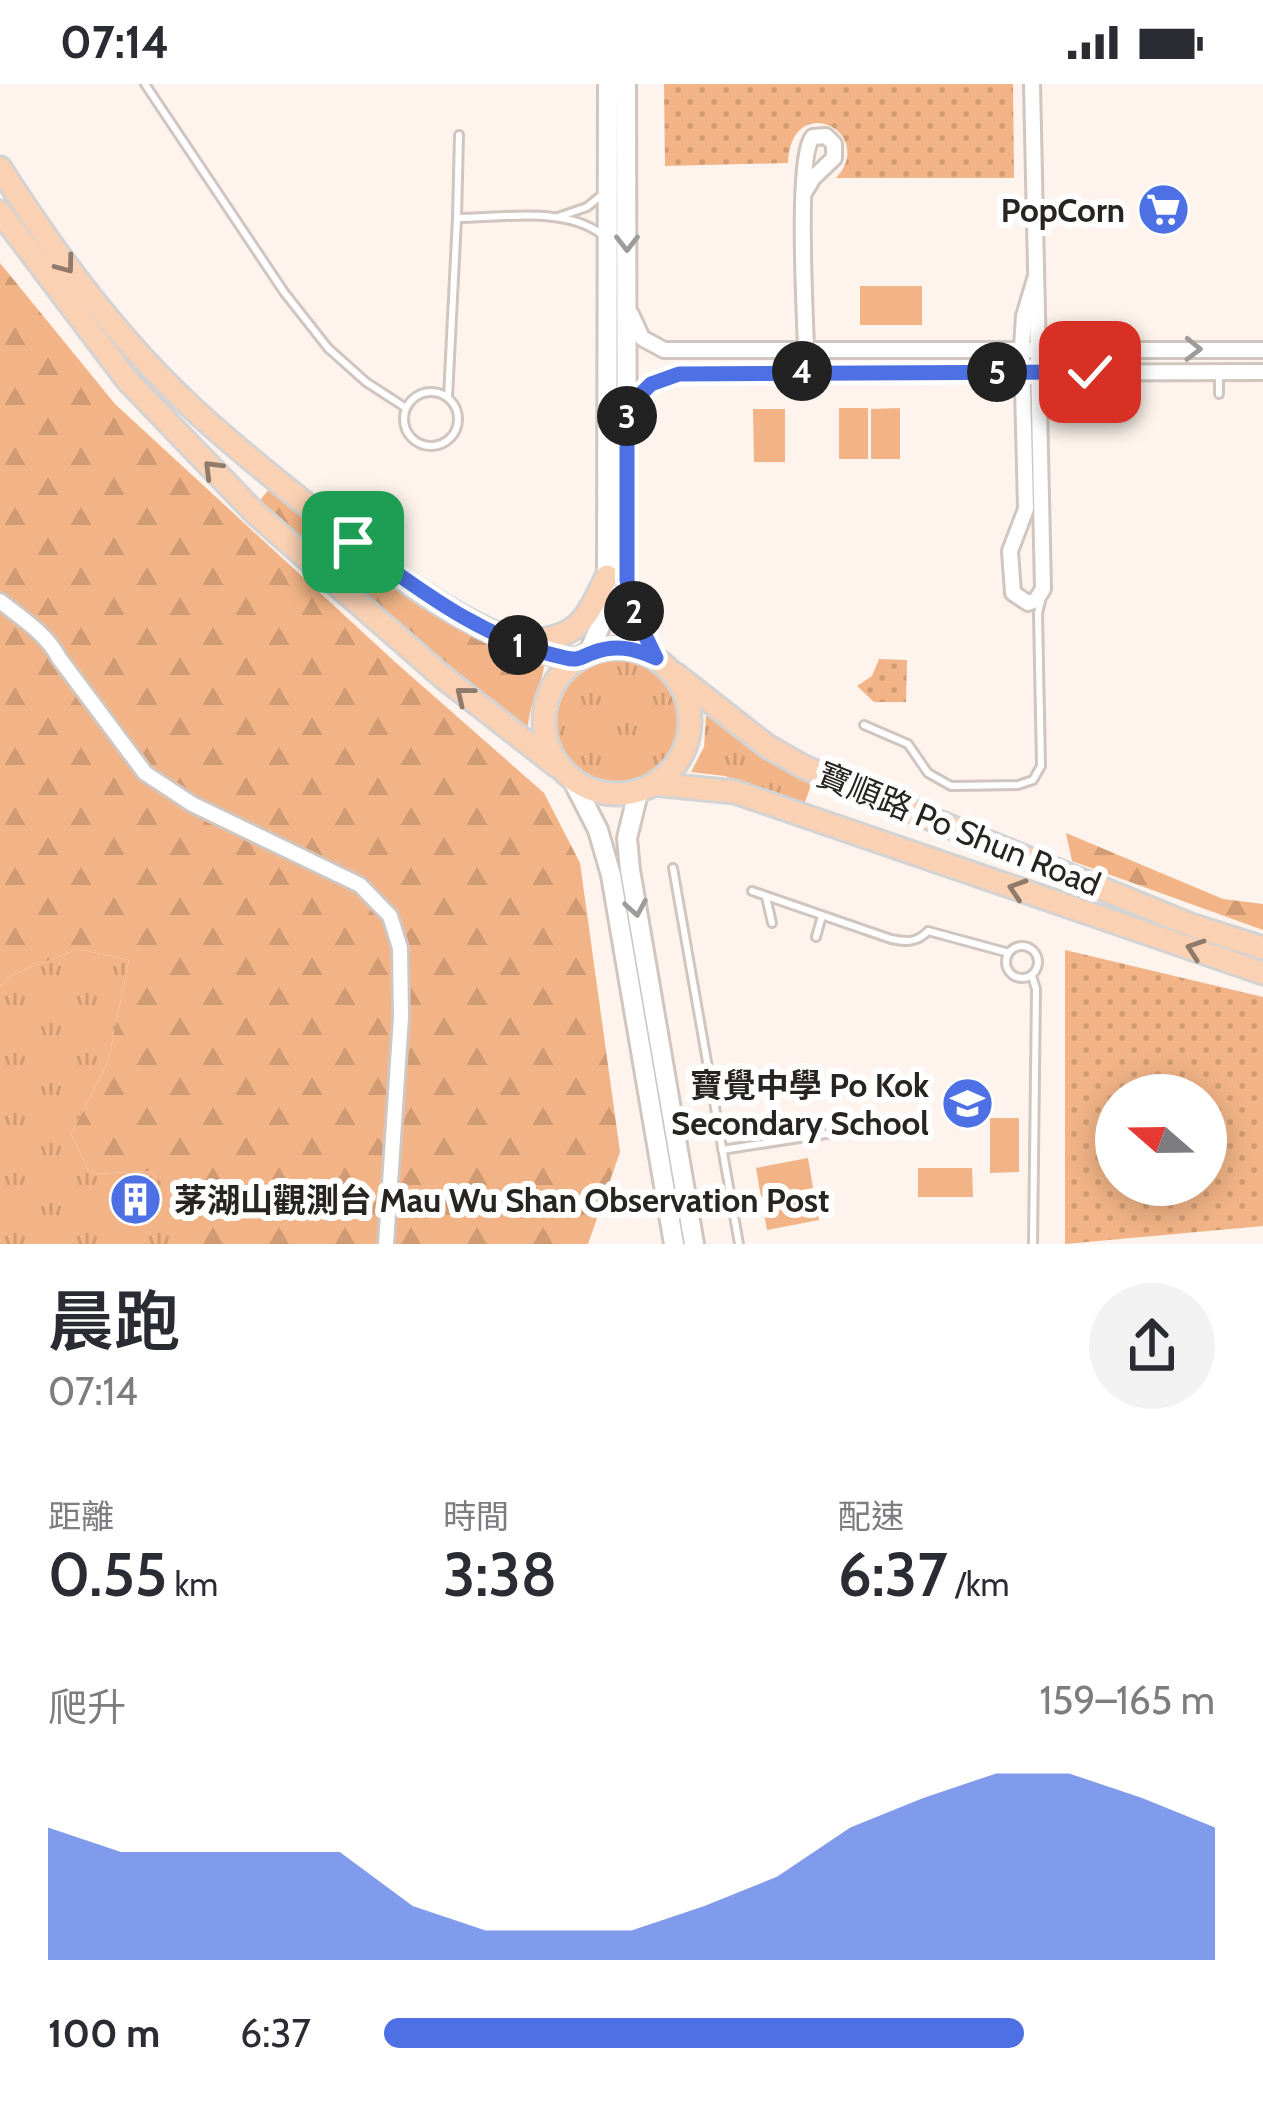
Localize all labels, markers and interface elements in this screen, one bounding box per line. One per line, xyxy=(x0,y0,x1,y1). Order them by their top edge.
text: 07:14 xyxy=(60,15,169,69)
supermarket icon: PopCorn xyxy=(1136,182,1192,238)
place label: PopCorn xyxy=(1001,190,1125,230)
one-way arrow xyxy=(614,235,640,253)
one-way arrow xyxy=(51,252,73,273)
pin xyxy=(1039,321,1141,423)
one-way arrow xyxy=(1185,336,1203,362)
icon: check xyxy=(1057,339,1123,405)
pin: 4 xyxy=(772,341,832,401)
pin: 5 xyxy=(967,342,1027,402)
text: 4 xyxy=(792,351,812,391)
text: 5 xyxy=(988,352,1006,392)
pin: 3 xyxy=(597,386,657,446)
text: 3 xyxy=(618,396,636,436)
one-way arrow xyxy=(204,462,226,484)
pin xyxy=(302,491,404,593)
icon: arrive xyxy=(320,509,386,575)
pin: 2 xyxy=(604,581,664,641)
text: 2 xyxy=(625,591,643,631)
pin: 1 xyxy=(488,615,548,675)
text: 1 xyxy=(512,625,524,665)
one-way arrow xyxy=(456,687,478,709)
street label: 寶順路 Po Shun Road xyxy=(811,754,1107,904)
one-way arrow xyxy=(1008,879,1029,903)
one-way arrow xyxy=(622,898,647,918)
one-way arrow xyxy=(1186,939,1207,964)
place label: 寶覺中學 Po Kok Secondary School xyxy=(671,1065,929,1143)
north arrow xyxy=(1095,1074,1227,1206)
map controls xyxy=(1095,1074,1227,1206)
school or university icon: 寶覺中學 Po Kok Secondary School xyxy=(940,1076,996,1132)
building icon: 茅湖山觀測台 Mau Wu Shan Observation Post xyxy=(107,1172,163,1228)
place label: 茅湖山觀測台 Mau Wu Shan Observation Post xyxy=(174,1180,829,1220)
text: 晨跑 xyxy=(48,1281,180,1362)
button: share xyxy=(1089,1283,1215,1409)
text: 07:14 xyxy=(48,1367,138,1415)
text: 距離 xyxy=(48,1496,114,1536)
text: 時間 xyxy=(443,1496,509,1536)
text: 配速 xyxy=(838,1496,904,1536)
text: 0.55 xyxy=(48,1538,167,1611)
text: 3:38 xyxy=(443,1538,557,1611)
text: 6:37 xyxy=(838,1538,948,1611)
text: km xyxy=(167,1564,218,1604)
text: /km xyxy=(948,1564,1010,1604)
text: 159–165 m xyxy=(1039,1676,1215,1724)
text: 爬升 xyxy=(48,1683,126,1731)
text: 100 m xyxy=(48,2009,160,2057)
text: 6:37 xyxy=(240,2009,311,2057)

